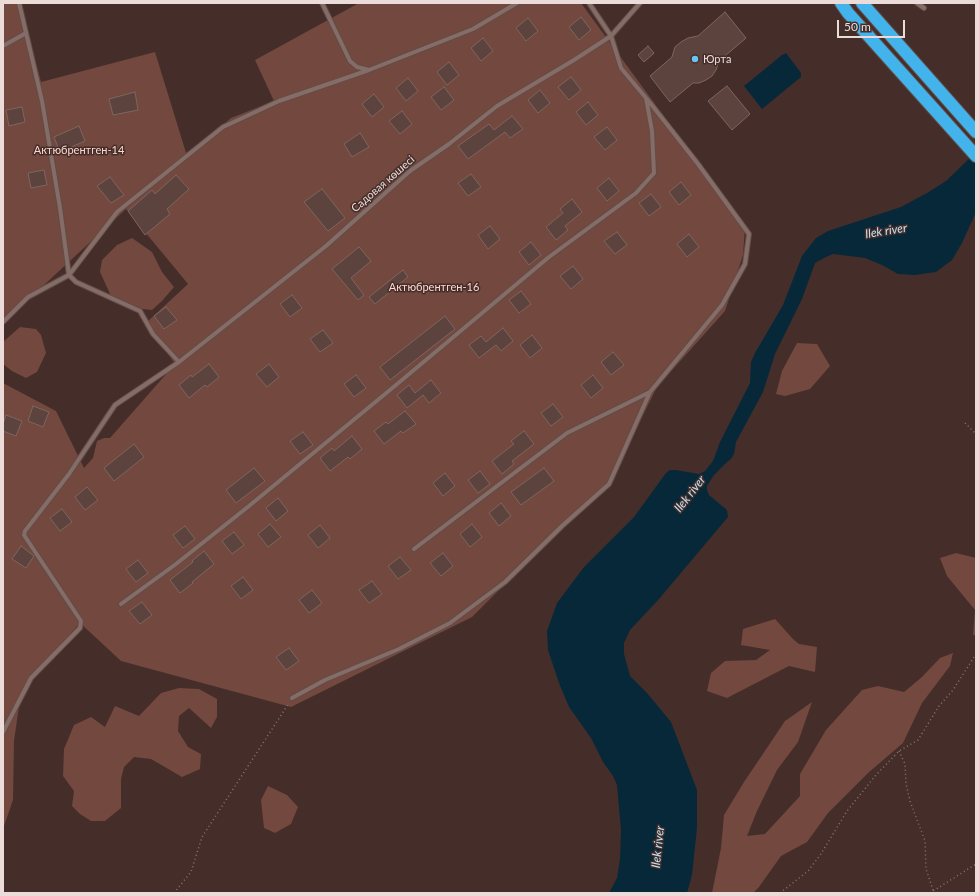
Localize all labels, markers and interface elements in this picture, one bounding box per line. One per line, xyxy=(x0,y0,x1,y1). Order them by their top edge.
scale bar xyxy=(839,12,907,38)
text: 50 m xyxy=(844,19,871,34)
place label: Юрта xyxy=(703,52,731,66)
marker: Юрта xyxy=(690,54,700,64)
park label: Актюбрентген-14 xyxy=(34,143,124,157)
street label: Садовая көшесі xyxy=(349,153,417,215)
water label: Ilek river xyxy=(864,221,908,241)
park label: Актюбрентген-16 xyxy=(389,280,479,294)
water label: Ilek river xyxy=(671,473,709,515)
water label: Ilek river xyxy=(649,825,667,869)

